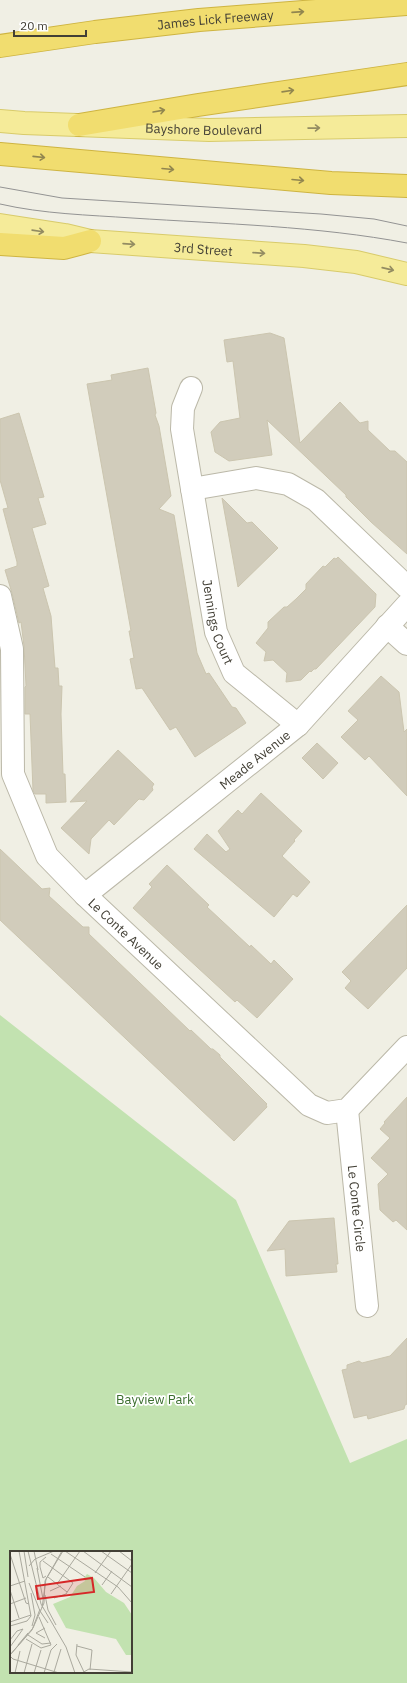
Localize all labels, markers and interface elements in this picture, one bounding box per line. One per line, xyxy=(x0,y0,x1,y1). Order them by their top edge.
street label: James Lick Freeway xyxy=(156,6,275,33)
one-way arrow xyxy=(291,8,304,15)
scale bar xyxy=(14,12,86,38)
text: 20 m xyxy=(20,18,48,33)
one-way arrow xyxy=(281,87,294,95)
one-way arrow xyxy=(152,107,165,115)
street label: Bayshore Boulevard xyxy=(145,119,262,139)
one-way arrow xyxy=(307,124,320,132)
one-way arrow xyxy=(32,153,45,161)
one-way arrow xyxy=(161,166,174,173)
one-way arrow xyxy=(291,177,304,184)
one-way arrow xyxy=(32,227,45,235)
street label: 3rd Street xyxy=(173,238,233,259)
one-way arrow xyxy=(122,240,135,247)
one-way arrow xyxy=(252,250,265,257)
one-way arrow xyxy=(381,266,394,274)
street label: Jennings Court xyxy=(199,578,238,667)
street label: Meade Avenue xyxy=(216,726,293,793)
street label: Le Conte Avenue xyxy=(85,894,168,973)
street label: Le Conte Circle xyxy=(344,1164,370,1253)
park label: Bayview Park xyxy=(116,1391,194,1408)
inset map xyxy=(10,1551,132,1673)

